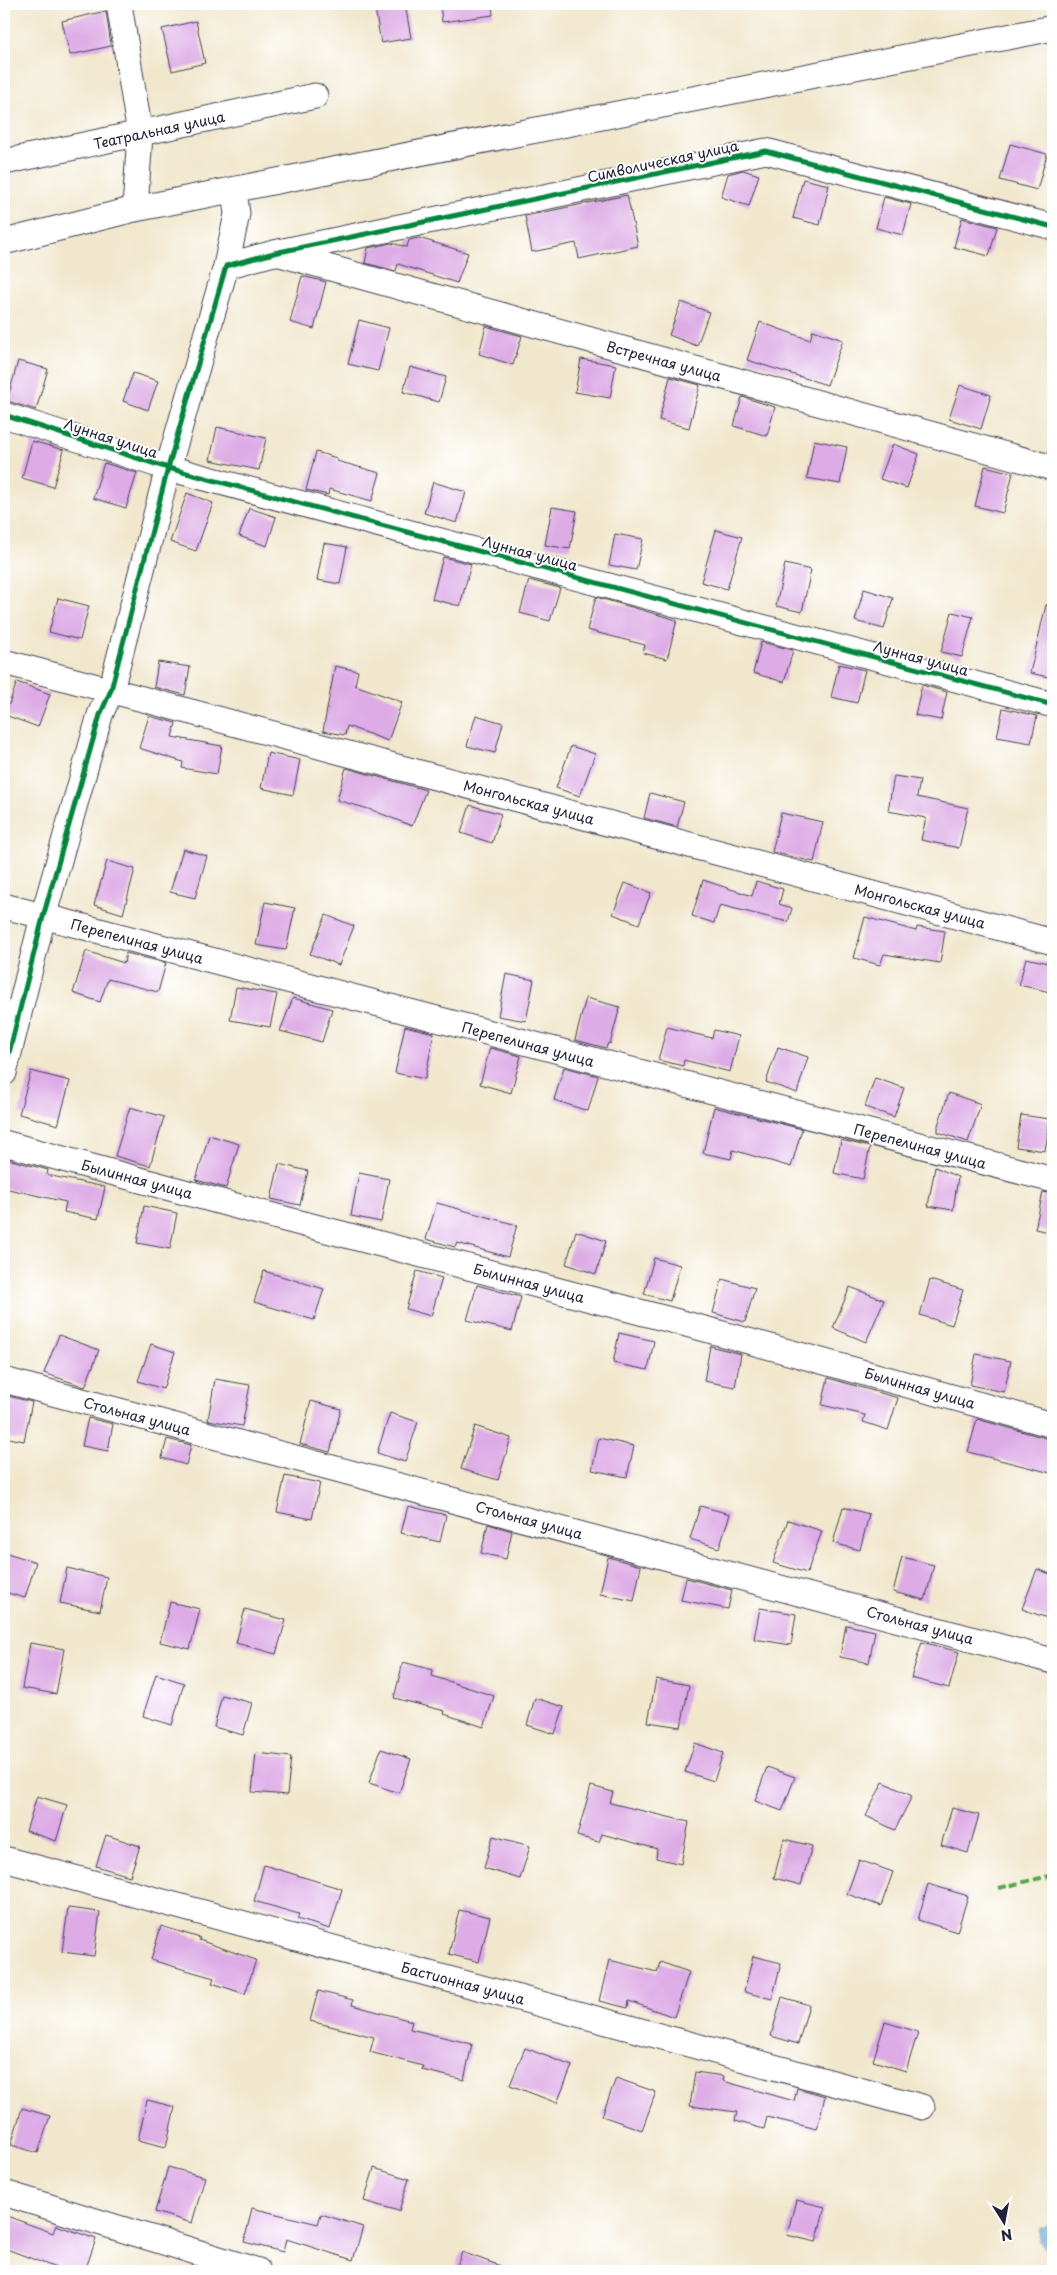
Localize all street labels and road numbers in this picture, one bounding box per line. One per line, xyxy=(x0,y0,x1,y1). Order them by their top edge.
street label: Театральная улица xyxy=(91,106,227,154)
street label: Символическая улица xyxy=(585,135,741,187)
street label: Встречная улица xyxy=(604,336,724,386)
street label: Лунная улица xyxy=(61,413,161,463)
street label: Лунная улица xyxy=(480,530,580,576)
street label: Лунная улица xyxy=(871,635,971,681)
street label: Монгольская улица xyxy=(461,774,597,830)
street label: Монгольская улица xyxy=(852,878,988,934)
street label: Перепелиная улица xyxy=(68,913,206,969)
street label: Перепелиная улица xyxy=(459,1016,597,1072)
street label: Перепелиная улица xyxy=(851,1118,989,1174)
street label: Былинная улица xyxy=(79,1154,195,1204)
street label: Былинная улица xyxy=(471,1258,587,1308)
street label: Былинная улица xyxy=(862,1362,978,1414)
street label: Стольная улица xyxy=(81,1392,193,1440)
street label: Стольная улица xyxy=(473,1496,585,1544)
street label: Стольная улица xyxy=(864,1601,976,1649)
street label: Бастионная улица xyxy=(399,1956,527,2010)

